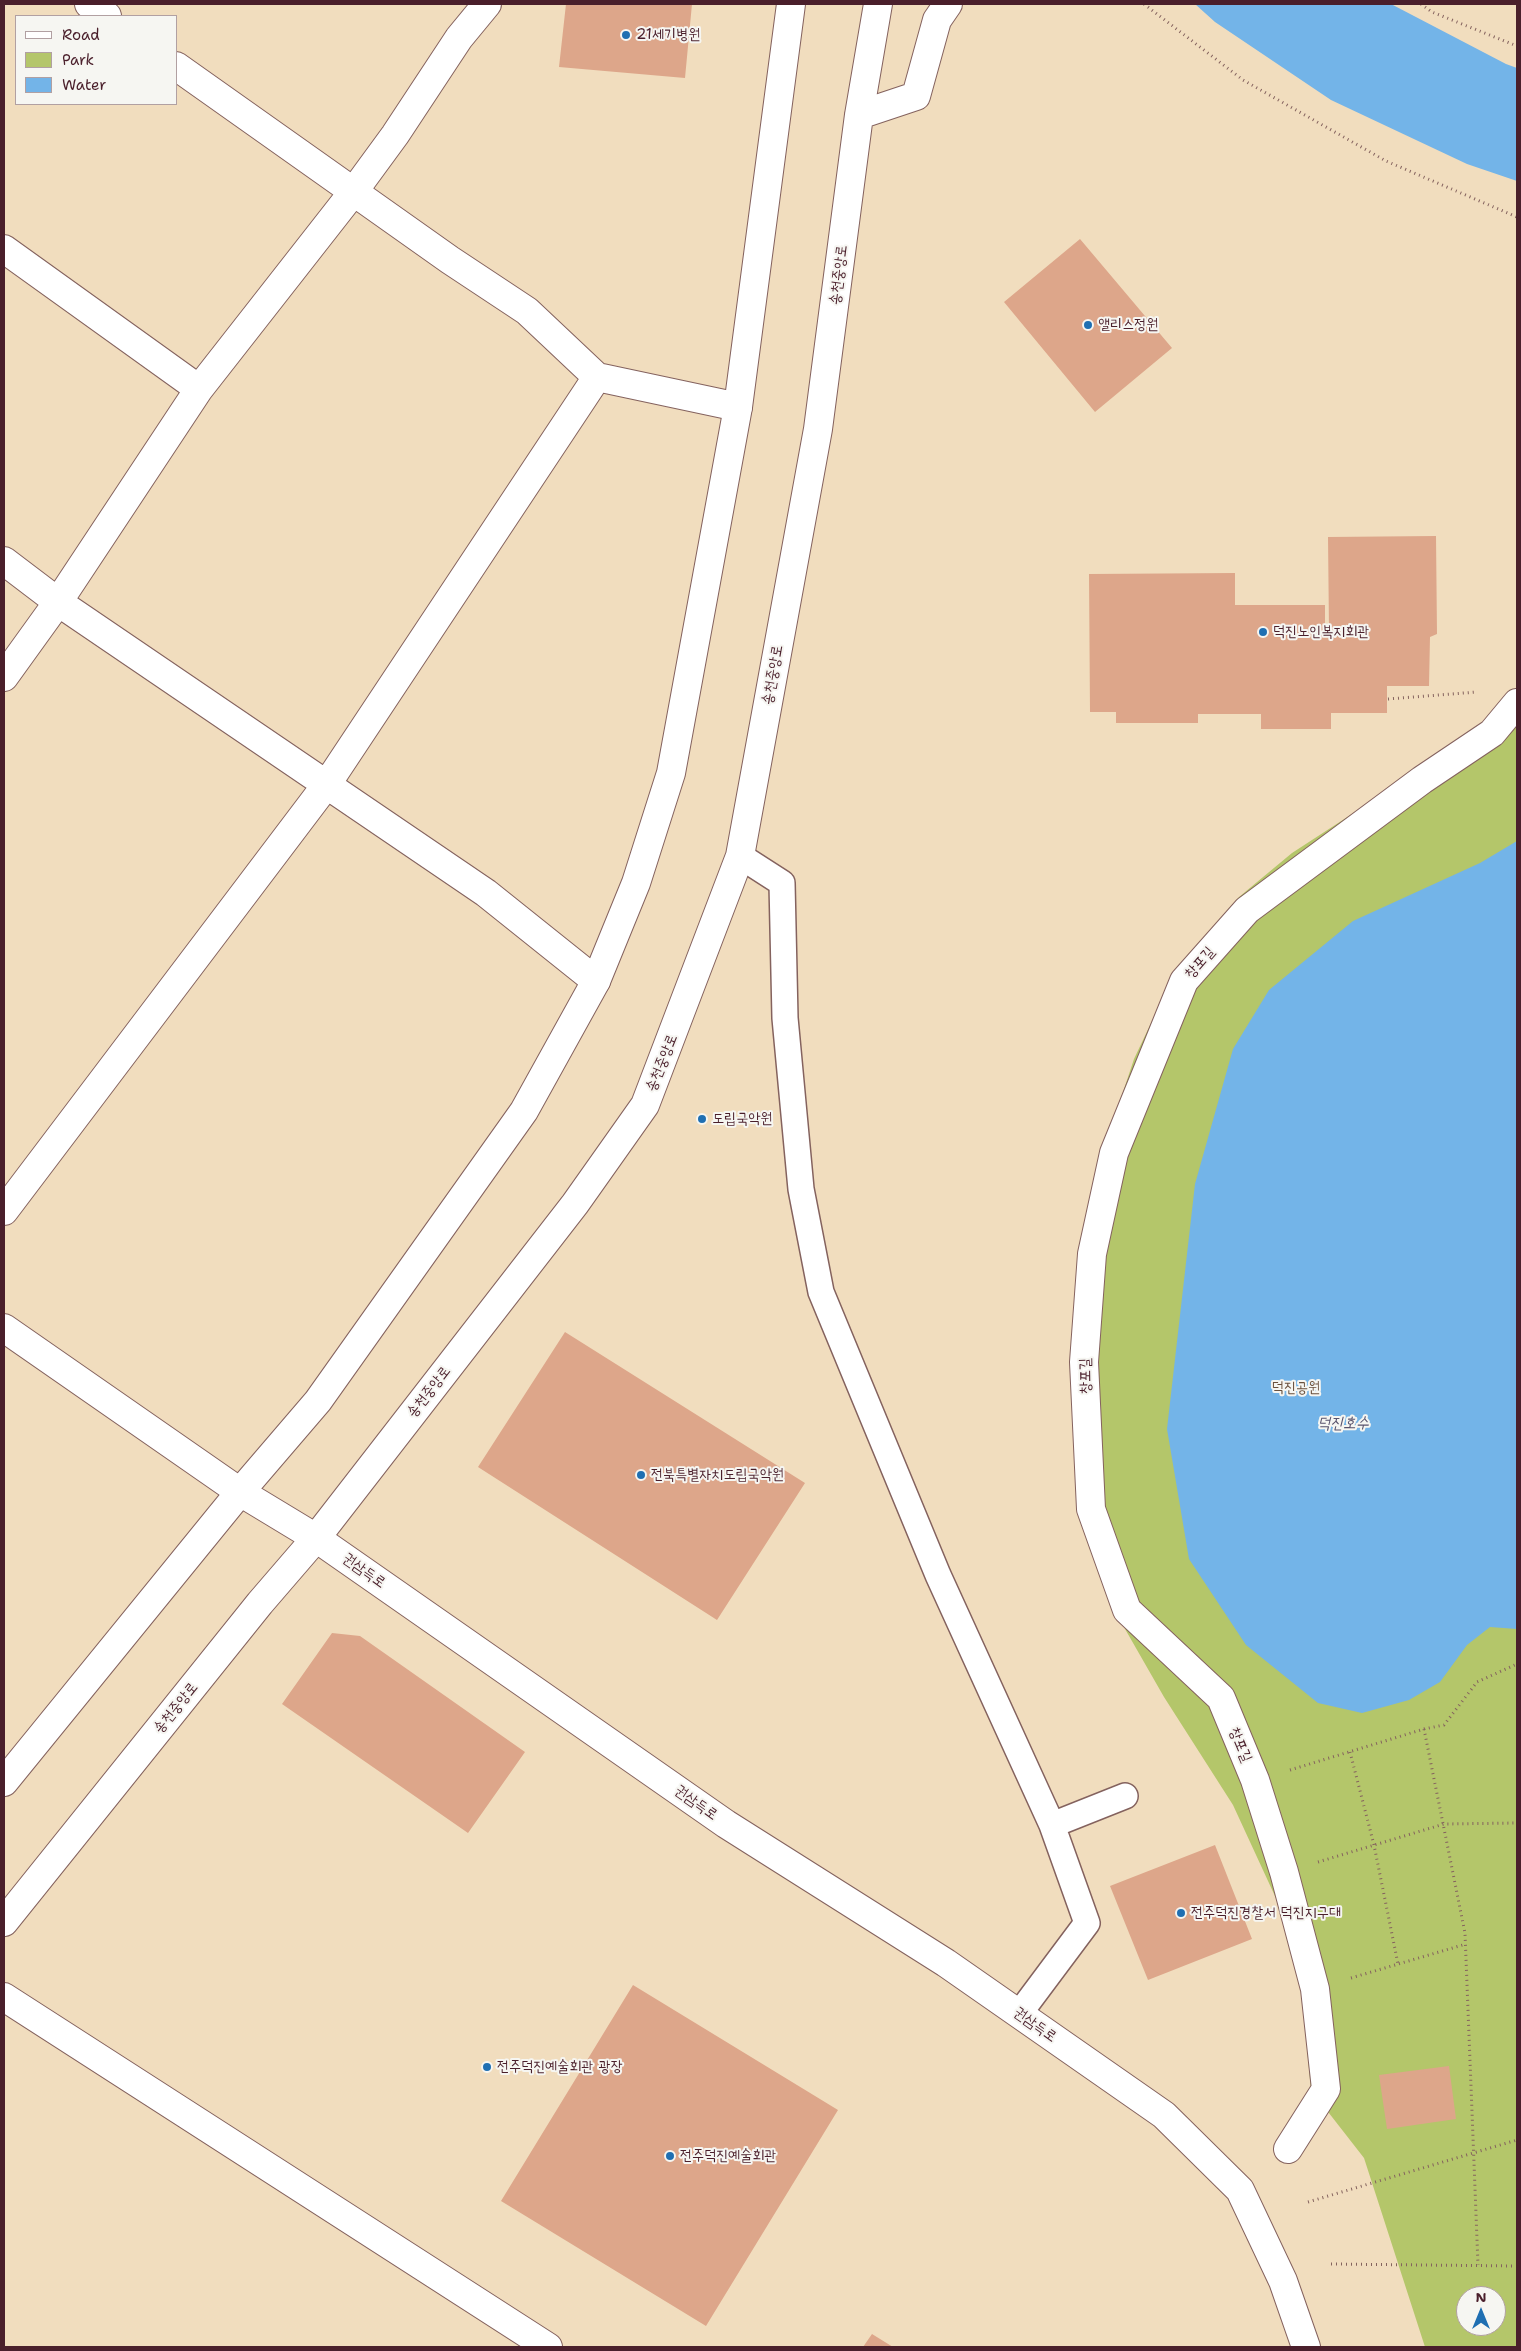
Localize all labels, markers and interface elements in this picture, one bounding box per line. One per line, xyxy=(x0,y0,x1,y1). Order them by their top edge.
legend xyxy=(15,15,178,105)
text: Road xyxy=(62,25,100,45)
place label: 21세기병원 xyxy=(636,26,700,44)
marker: 21세기병원 xyxy=(620,29,632,41)
text: Park xyxy=(62,50,94,70)
text: Water xyxy=(62,75,106,95)
street label: 송천중앙로 xyxy=(826,244,852,306)
place label: 앨리스정원 xyxy=(1098,316,1158,334)
marker: 앨리스정원 xyxy=(1082,319,1094,331)
place label: 덕진노인복지회관 xyxy=(1273,623,1370,641)
marker: 덕진노인복지회관 xyxy=(1257,626,1269,638)
street label: 송천중앙로 xyxy=(759,644,787,706)
street label: 창포길 xyxy=(1181,943,1219,983)
street label: 송천중앙로 xyxy=(642,1032,682,1094)
place label: 도립국악원 xyxy=(712,1110,772,1128)
marker: 도립국악원 xyxy=(696,1113,708,1125)
street label: 창포길 xyxy=(1077,1358,1095,1394)
street label: 송천중앙로 xyxy=(403,1363,455,1421)
park label: 덕진공원 xyxy=(1272,1379,1320,1397)
water label: 덕진호수 xyxy=(1317,1414,1369,1434)
place label: 전북특별자치도립국악원 xyxy=(651,1466,784,1484)
marker: 전북특별자치도립국악원 xyxy=(635,1469,647,1481)
street label: 권삼득로 xyxy=(339,1550,389,1592)
street label: 송천중앙로 xyxy=(150,1679,202,1737)
street label: 창포길 xyxy=(1225,1725,1255,1765)
street label: 권삼득로 xyxy=(671,1782,721,1824)
place label: 전주덕진경찰서 덕진지구대 xyxy=(1191,1904,1341,1922)
marker: 전주덕진경찰서 덕진지구대 xyxy=(1175,1907,1187,1919)
street label: 권삼득로 xyxy=(1010,2004,1060,2046)
place label: 전주덕진예술회관 광장 xyxy=(497,2058,623,2076)
marker: 전주덕진예술회관 광장 xyxy=(481,2061,493,2073)
place label: 전주덕진예술회관 xyxy=(680,2147,777,2165)
marker: 전주덕진예술회관 xyxy=(664,2150,676,2162)
north arrow xyxy=(1456,2286,1506,2336)
text: N xyxy=(1475,2288,1487,2306)

